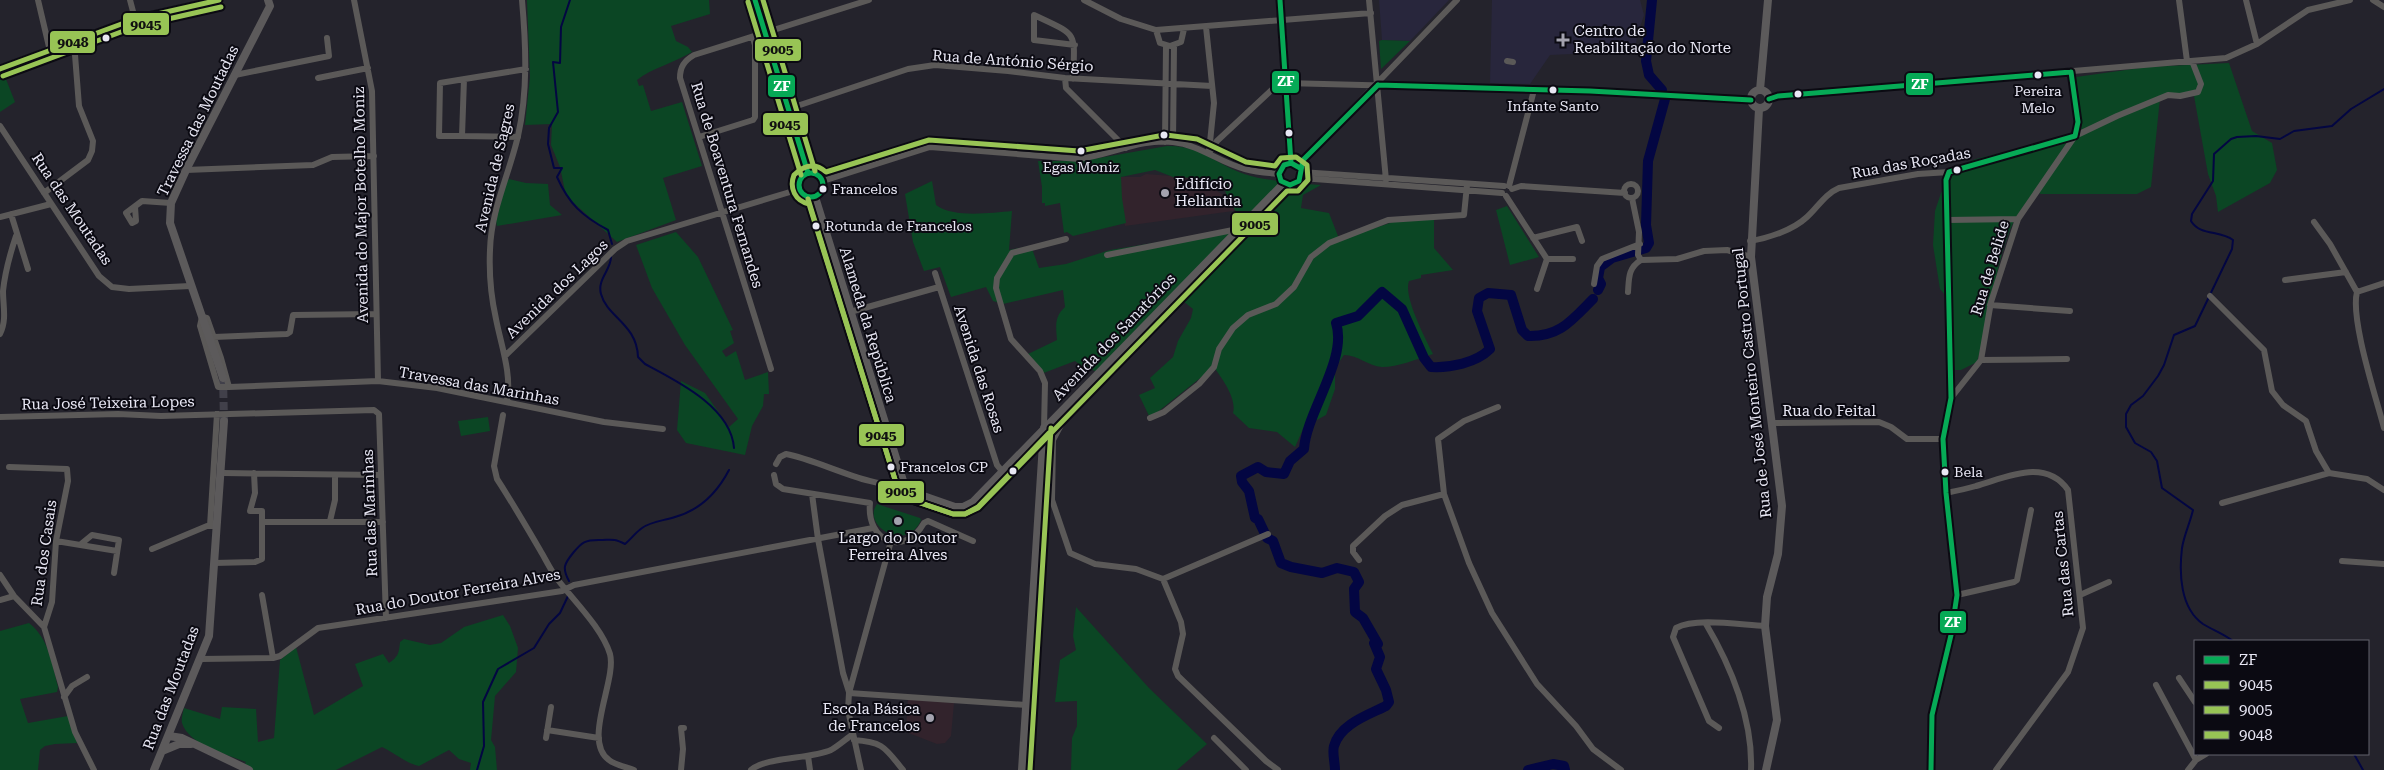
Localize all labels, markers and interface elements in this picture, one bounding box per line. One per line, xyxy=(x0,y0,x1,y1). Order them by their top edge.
line badge: 9045 xyxy=(122,12,170,36)
text: 9045 xyxy=(130,16,162,32)
place label: Centro de Reabilitação do Norte xyxy=(1574,22,1731,57)
line badge: 9048 xyxy=(49,30,96,54)
unlabelled marker xyxy=(101,33,111,43)
marker: Centro de Reabilitação do Norte xyxy=(1556,33,1570,47)
text: 9048 xyxy=(57,34,89,50)
line badge: 9005 xyxy=(754,38,802,62)
text: 9005 xyxy=(762,41,794,57)
street label: Travessa das Moutadas xyxy=(154,42,242,200)
street label: Rua de António Sérgio xyxy=(932,46,1094,76)
line badge: ZF xyxy=(1271,70,1300,94)
marker: Pereira Melo xyxy=(2033,70,2043,80)
line badge: ZF xyxy=(1905,72,1934,96)
text: ZF xyxy=(1277,73,1295,89)
line badge: ZF xyxy=(767,74,796,98)
text: ZF xyxy=(1911,76,1929,92)
text: ZF xyxy=(773,78,791,94)
street label: Rua de Boaventura Fernandes xyxy=(687,80,767,290)
place label: Pereira Melo xyxy=(2014,83,2062,116)
marker: Infante Santo xyxy=(1548,85,1558,95)
street label: Avenida do Major Botelho Moniz xyxy=(350,87,372,323)
unlabelled marker xyxy=(1793,89,1803,99)
place label: Infante Santo xyxy=(1507,98,1599,114)
street label: Avenida de Sagres xyxy=(471,102,519,234)
line badge: 9045 xyxy=(762,112,809,136)
text: 9045 xyxy=(769,116,801,132)
unlabelled marker xyxy=(1284,128,1294,138)
unlabelled marker xyxy=(1159,130,1169,140)
street label: Rua das Roçadas xyxy=(1850,144,1972,182)
marker: Egas Moniz xyxy=(1076,146,1086,156)
street label: Rua das Moutadas xyxy=(28,150,116,268)
place label: Egas Moniz xyxy=(1043,159,1120,175)
unlabelled marker xyxy=(1952,165,1962,175)
place label: Edifício Heliantia xyxy=(1175,175,1241,210)
place label: Francelos xyxy=(832,181,898,197)
marker: Francelos xyxy=(818,184,828,194)
marker: Edifício Heliantia xyxy=(1159,187,1171,199)
line badge: 9005 xyxy=(1231,212,1279,236)
text: 9005 xyxy=(1239,216,1271,232)
place label: Rotunda de Francelos xyxy=(825,218,972,234)
street label: Rua de Belide xyxy=(1967,218,2013,318)
marker: Rotunda de Francelos xyxy=(811,221,821,231)
street label: Avenida dos Lagos xyxy=(502,236,612,342)
street label: Alameda da República xyxy=(836,245,900,405)
street label: Rua de José Monteiro Castro Portugal xyxy=(1729,247,1775,519)
street label: Avenida dos Sanatórios xyxy=(1049,270,1179,404)
street label: Avenida das Rosas xyxy=(950,303,1008,435)
street label: Travessa das Marinhas xyxy=(397,363,561,409)
street label: Rua José Teixeira Lopes xyxy=(21,392,195,414)
street label: Rua do Feital xyxy=(1782,402,1876,420)
line badge: 9045 xyxy=(858,423,905,447)
text: 9045 xyxy=(865,427,897,443)
street label: Rua das Marinhas xyxy=(359,449,381,577)
place label: Francelos CP xyxy=(900,459,988,475)
marker: Francelos CP xyxy=(886,462,896,472)
place label: Bela xyxy=(1954,464,1983,480)
unlabelled marker xyxy=(1008,466,1018,476)
marker: Bela xyxy=(1940,467,1950,477)
line badge: 9005 xyxy=(877,480,925,504)
text: 9005 xyxy=(885,483,917,499)
street label: Rua dos Casais xyxy=(28,499,60,607)
street label: Rua das Cartas xyxy=(2049,510,2077,618)
marker: Largo do Doutor Ferreira Alves xyxy=(892,515,904,527)
place label: Largo do Doutor Ferreira Alves xyxy=(839,529,957,564)
street label: Rua do Doutor Ferreira Alves xyxy=(354,565,562,619)
line badge: ZF xyxy=(1939,610,1967,634)
text: ZF xyxy=(1944,614,1962,630)
street label: Rua das Moutadas xyxy=(139,624,203,752)
legend xyxy=(2194,640,2369,755)
text: ZF xyxy=(2239,651,2257,669)
text: 9045 xyxy=(2239,676,2273,694)
place label: Escola Básica de Francelos xyxy=(823,700,920,735)
text: 9005 xyxy=(2239,701,2273,719)
marker: Escola Básica de Francelos xyxy=(924,712,936,724)
text: 9048 xyxy=(2239,726,2273,744)

